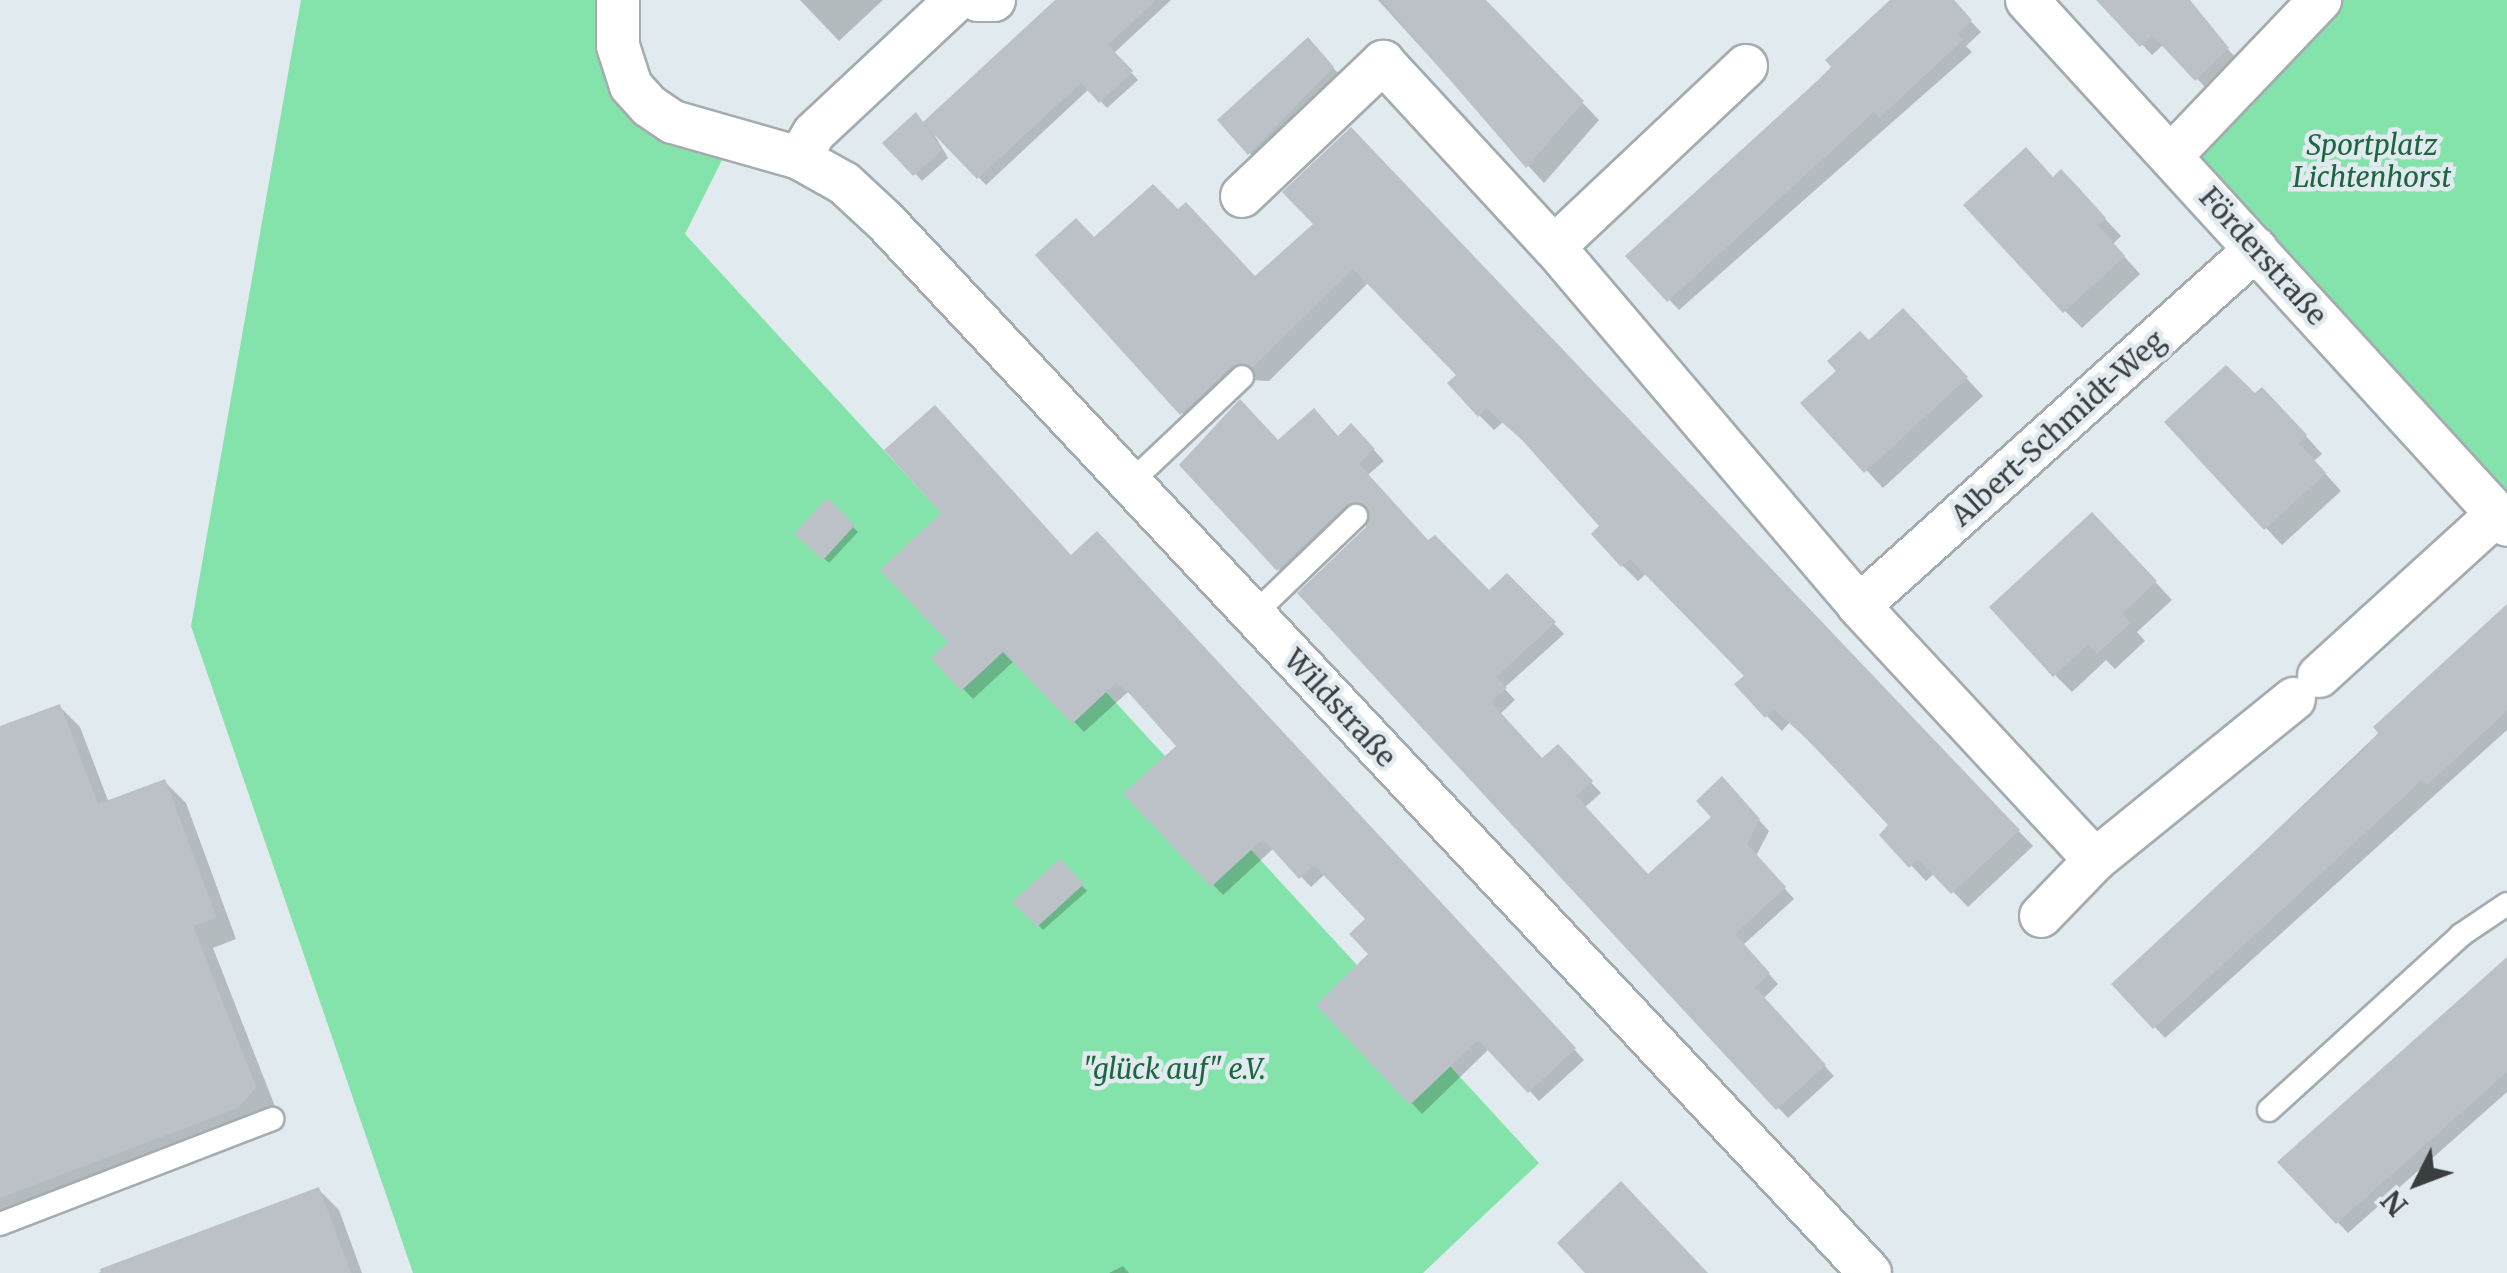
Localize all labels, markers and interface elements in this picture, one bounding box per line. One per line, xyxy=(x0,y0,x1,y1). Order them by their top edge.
park label: Sportplatz Lichtenhorst xyxy=(2293,128,2451,194)
street label: Förderstraße xyxy=(2192,180,2334,332)
street label: Albert-Schmidt-Weg xyxy=(1944,323,2172,533)
street label: Wildstraße xyxy=(1277,642,1403,774)
park label: "glück auf" e.V. xyxy=(1082,1052,1266,1086)
north arrow xyxy=(2367,1133,2467,1233)
text: N xyxy=(2374,1183,2415,1223)

